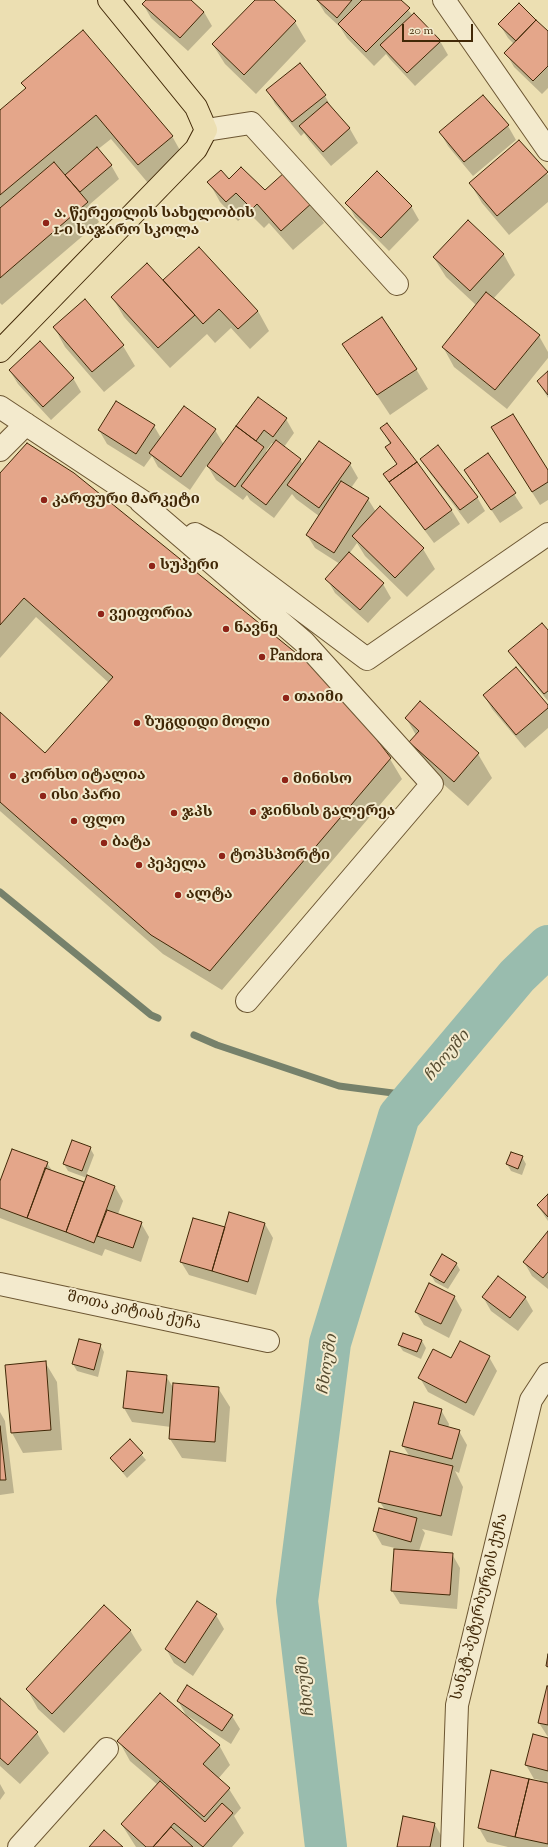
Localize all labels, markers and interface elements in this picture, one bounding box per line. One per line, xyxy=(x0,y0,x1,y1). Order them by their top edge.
scale bar xyxy=(404,16,475,42)
text: 20 m xyxy=(409,22,433,40)
place label: ა. წერეთლის სახელობის 1-ი საჯარო სკოლა xyxy=(54,205,255,240)
marker: ა. წერეთლის სახელობის 1-ი საჯარო სკოლა xyxy=(41,218,51,228)
place label: კარფური მარკეტი xyxy=(52,491,200,509)
marker: კარფური მარკეტი xyxy=(39,495,49,505)
place label: სუპერი xyxy=(160,557,219,575)
marker: სუპერი xyxy=(147,561,157,571)
place label: ვეიფორია xyxy=(109,605,193,623)
marker: ვეიფორია xyxy=(96,609,106,619)
place label: ნავნე xyxy=(234,620,278,638)
marker: ნავნე xyxy=(221,624,231,634)
place label: Pandora xyxy=(270,648,323,666)
marker: Pandora xyxy=(257,652,267,662)
place label: თაიმი xyxy=(294,689,343,707)
marker: თაიმი xyxy=(281,693,291,703)
place label: ზუგდიდი მოლი xyxy=(145,714,270,732)
marker: ზუგდიდი მოლი xyxy=(132,718,142,728)
place label: კორსო იტალია xyxy=(21,767,146,785)
marker: კორსო იტალია xyxy=(8,771,18,781)
place label: მინისო xyxy=(293,771,352,789)
marker: მინისო xyxy=(280,775,290,785)
place label: ისი პარი xyxy=(51,787,121,805)
marker: ისი პარი xyxy=(38,791,48,801)
place label: ჯინსის გალერეა xyxy=(261,803,395,821)
place label: ჯპს xyxy=(182,804,212,822)
marker: ჯინსის გალერეა xyxy=(248,807,258,817)
marker: ჯპს xyxy=(169,808,179,818)
place label: ფლო xyxy=(82,812,125,830)
marker: ფლო xyxy=(69,816,79,826)
place label: ბატა xyxy=(112,834,151,852)
marker: ბატა xyxy=(99,838,109,848)
place label: ტოპსპორტი xyxy=(230,847,330,865)
marker: ტოპსპორტი xyxy=(217,851,227,861)
place label: პეპელა xyxy=(147,856,206,874)
marker: პეპელა xyxy=(134,860,144,870)
place label: ალტა xyxy=(186,886,233,904)
marker: ალტა xyxy=(173,890,183,900)
water label: ჩხოუში xyxy=(421,1028,475,1086)
street label: შოთა კიტიას ქუჩა xyxy=(66,1289,202,1335)
water label: ჩხოუში xyxy=(315,1333,343,1397)
street label: სანკტ-პეტერბურგის ქუჩა xyxy=(449,1512,513,1702)
water label: ჩხოუში xyxy=(294,1656,320,1718)

